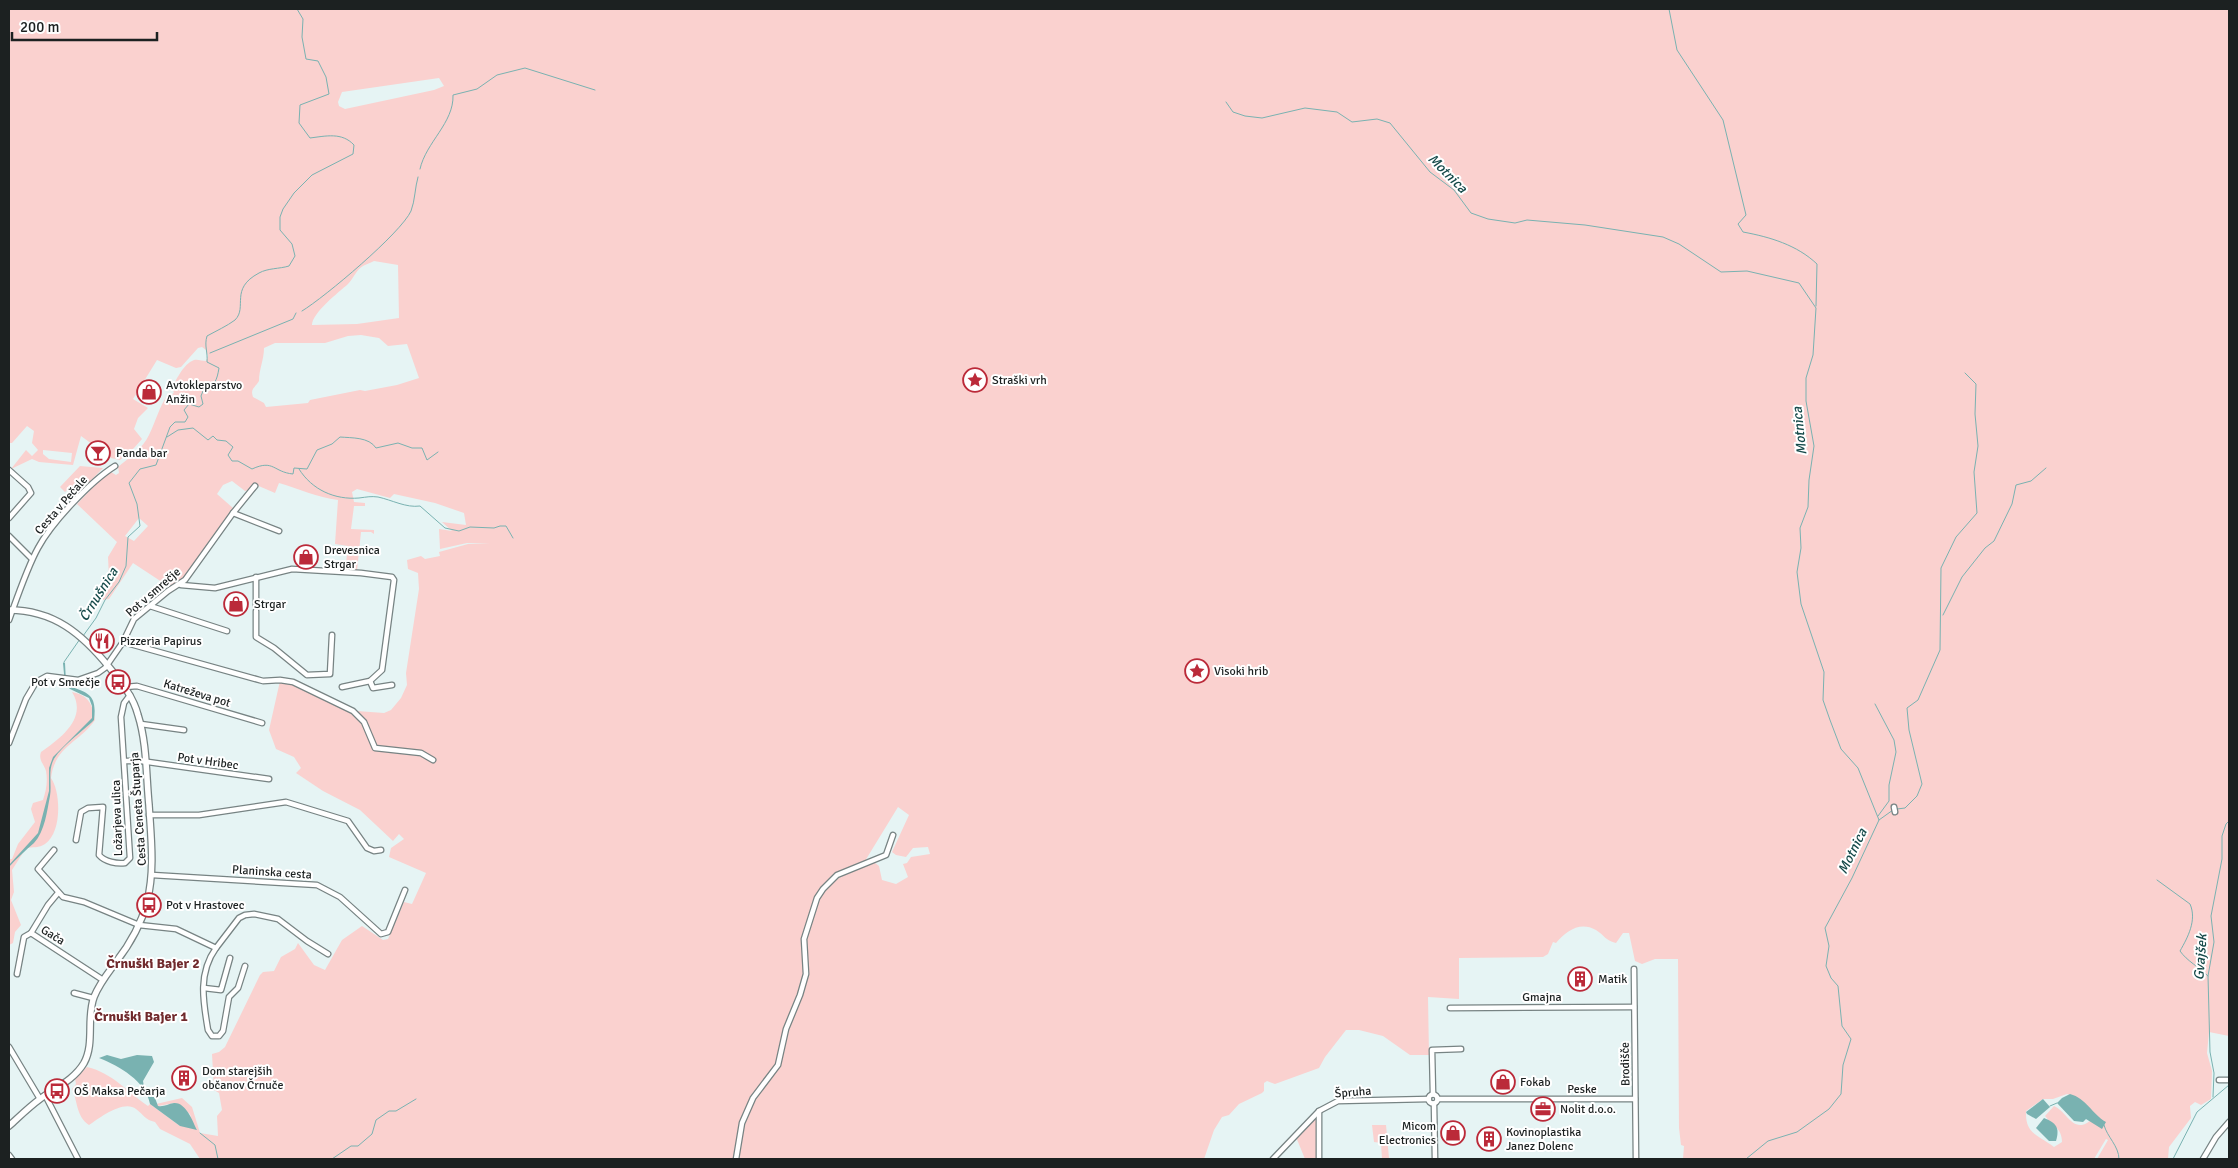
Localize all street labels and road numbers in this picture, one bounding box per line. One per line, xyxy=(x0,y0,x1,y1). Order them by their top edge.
street label: Cesta v Pečale xyxy=(32,473,91,538)
street label: Pot v smrečje xyxy=(123,565,184,620)
street label: Katreževa pot xyxy=(161,676,232,711)
street label: Pot v Hribec xyxy=(176,750,240,773)
street label: Cesta Ceneta Štuparja xyxy=(127,752,150,866)
street label: Ložarjeva ulica xyxy=(109,780,126,856)
street label: Planinska cesta xyxy=(232,862,312,883)
street label: Gača xyxy=(38,922,68,949)
street label: Gmajna xyxy=(1522,990,1562,1005)
street label: Brodišče xyxy=(1618,1042,1633,1086)
street label: Peske xyxy=(1567,1082,1597,1097)
street label: Špruha xyxy=(1334,1083,1372,1102)

